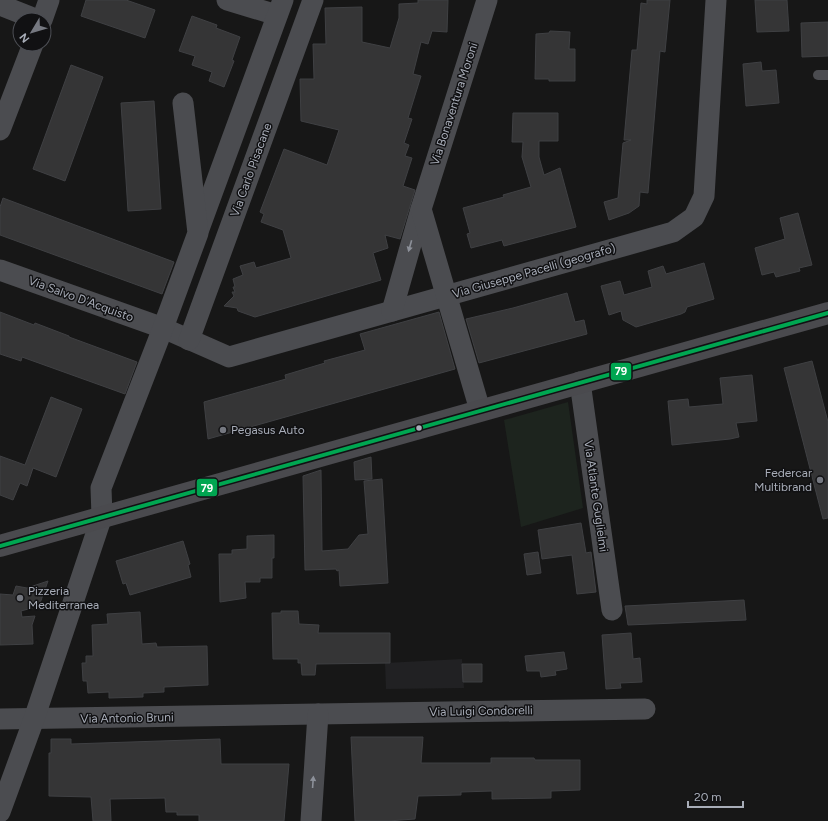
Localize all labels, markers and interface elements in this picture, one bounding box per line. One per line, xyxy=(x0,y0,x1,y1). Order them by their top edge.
north arrow xyxy=(12,12,52,52)
text: N xyxy=(17,30,32,45)
street label: Via Bonaventura Moroni xyxy=(427,41,481,167)
street label: Via Carlo Pisacane xyxy=(228,121,275,219)
one-way arrow xyxy=(407,240,413,252)
street label: Via Giuseppe Pacelli (geografo) xyxy=(451,241,617,301)
street label: Via Salvo D'Acquisto xyxy=(26,273,136,325)
line badge: 79 xyxy=(610,362,632,381)
text: 79 xyxy=(615,365,627,378)
place label: Pegasus Auto xyxy=(231,423,305,437)
unlabelled marker xyxy=(414,423,424,433)
marker: Pegasus Auto xyxy=(218,425,228,435)
street label: Via Atlante Guglielmi xyxy=(581,439,611,553)
place label: Federcar Multibrand xyxy=(754,466,812,494)
marker: Federcar Multibrand xyxy=(815,475,825,485)
line badge: 79 xyxy=(196,478,218,497)
text: 79 xyxy=(201,482,213,495)
place label: Pizzeria Mediterranea xyxy=(28,584,99,612)
marker: Pizzeria Mediterranea xyxy=(15,593,25,603)
street label: Via Luigi Condorelli xyxy=(429,703,533,719)
street label: Via Antonio Bruni xyxy=(80,710,174,726)
one-way arrow xyxy=(310,776,317,788)
scale bar xyxy=(688,783,743,809)
text: 20 m xyxy=(694,790,722,804)

